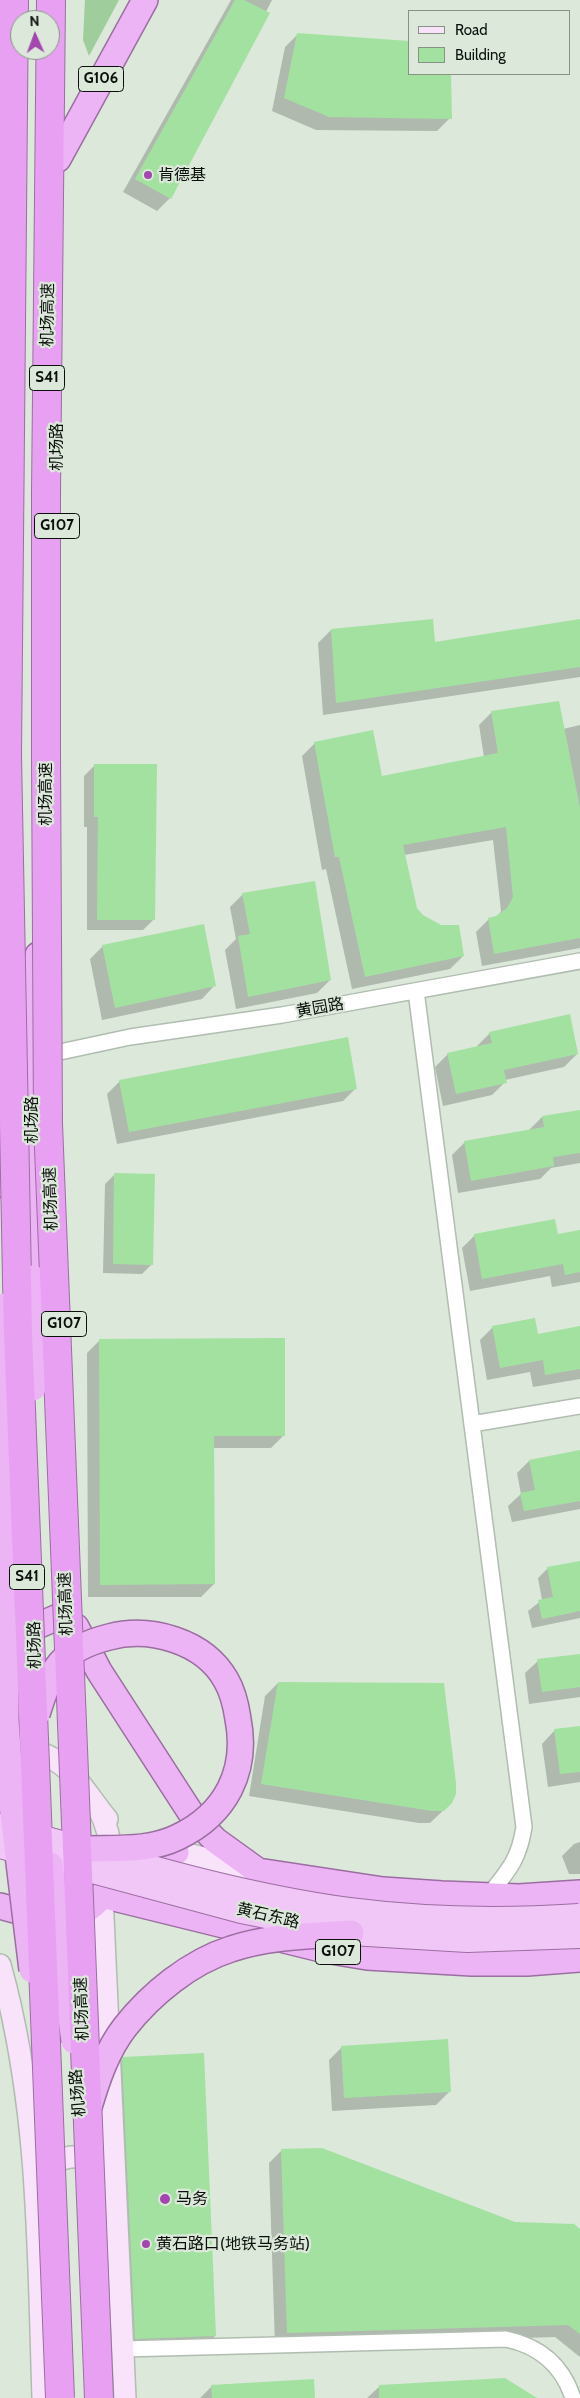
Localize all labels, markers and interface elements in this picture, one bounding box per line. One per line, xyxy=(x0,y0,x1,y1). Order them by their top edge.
north arrow xyxy=(10,10,60,60)
legend xyxy=(408,10,570,75)
text: N xyxy=(29,12,40,30)
text: Road xyxy=(455,21,488,39)
text: Building xyxy=(455,46,506,64)
road number: G106 xyxy=(78,66,124,92)
place label: 肯德基 xyxy=(158,165,206,185)
marker: 肯德基 xyxy=(142,169,154,181)
street label: 机场高速 xyxy=(38,283,58,347)
road number: S41 xyxy=(30,366,64,390)
street label: 机场路 xyxy=(47,423,67,471)
road number: G107 xyxy=(34,514,80,538)
street label: 机场高速 xyxy=(36,762,56,826)
street label: 黄园路 xyxy=(295,994,345,1022)
street label: 机场路 xyxy=(22,1096,42,1144)
street label: 机场高速 xyxy=(40,1167,62,1231)
road number: G107 xyxy=(42,1312,86,1336)
road number: S41 xyxy=(10,1564,44,1590)
street label: 机场高速 xyxy=(55,1572,77,1636)
street label: 机场路 xyxy=(25,1621,45,1669)
street label: 黄石东路 xyxy=(235,1899,301,1933)
road number: G107 xyxy=(316,1940,360,1964)
street label: 机场高速 xyxy=(71,1977,93,2041)
street label: 机场路 xyxy=(66,2068,90,2118)
place label: 马务 xyxy=(176,2189,208,2209)
marker: 马务 xyxy=(158,2192,172,2206)
place label: 黄石路口(地铁马务站) xyxy=(156,2234,310,2254)
marker: 黄石路口(地铁马务站) xyxy=(140,2238,152,2250)

